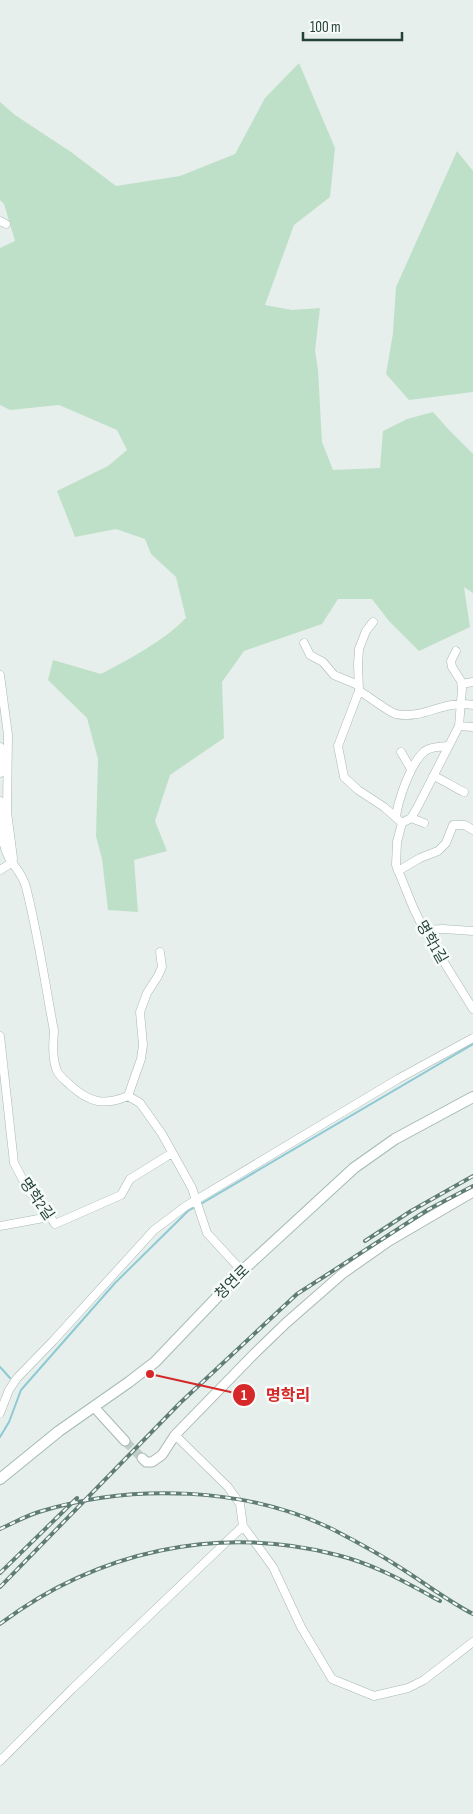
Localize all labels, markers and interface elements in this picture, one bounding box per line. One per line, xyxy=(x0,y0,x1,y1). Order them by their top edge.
scale bar xyxy=(303,10,402,42)
text: 100 m xyxy=(310,18,341,37)
street label: 명학1길 xyxy=(412,917,451,967)
street label: 명학2길 xyxy=(15,1174,58,1224)
street label: 청연로 xyxy=(211,1261,254,1304)
callout: 명학리 xyxy=(231,1380,320,1411)
text: 1 xyxy=(241,1386,247,1405)
text: 명학리 xyxy=(266,1386,310,1406)

